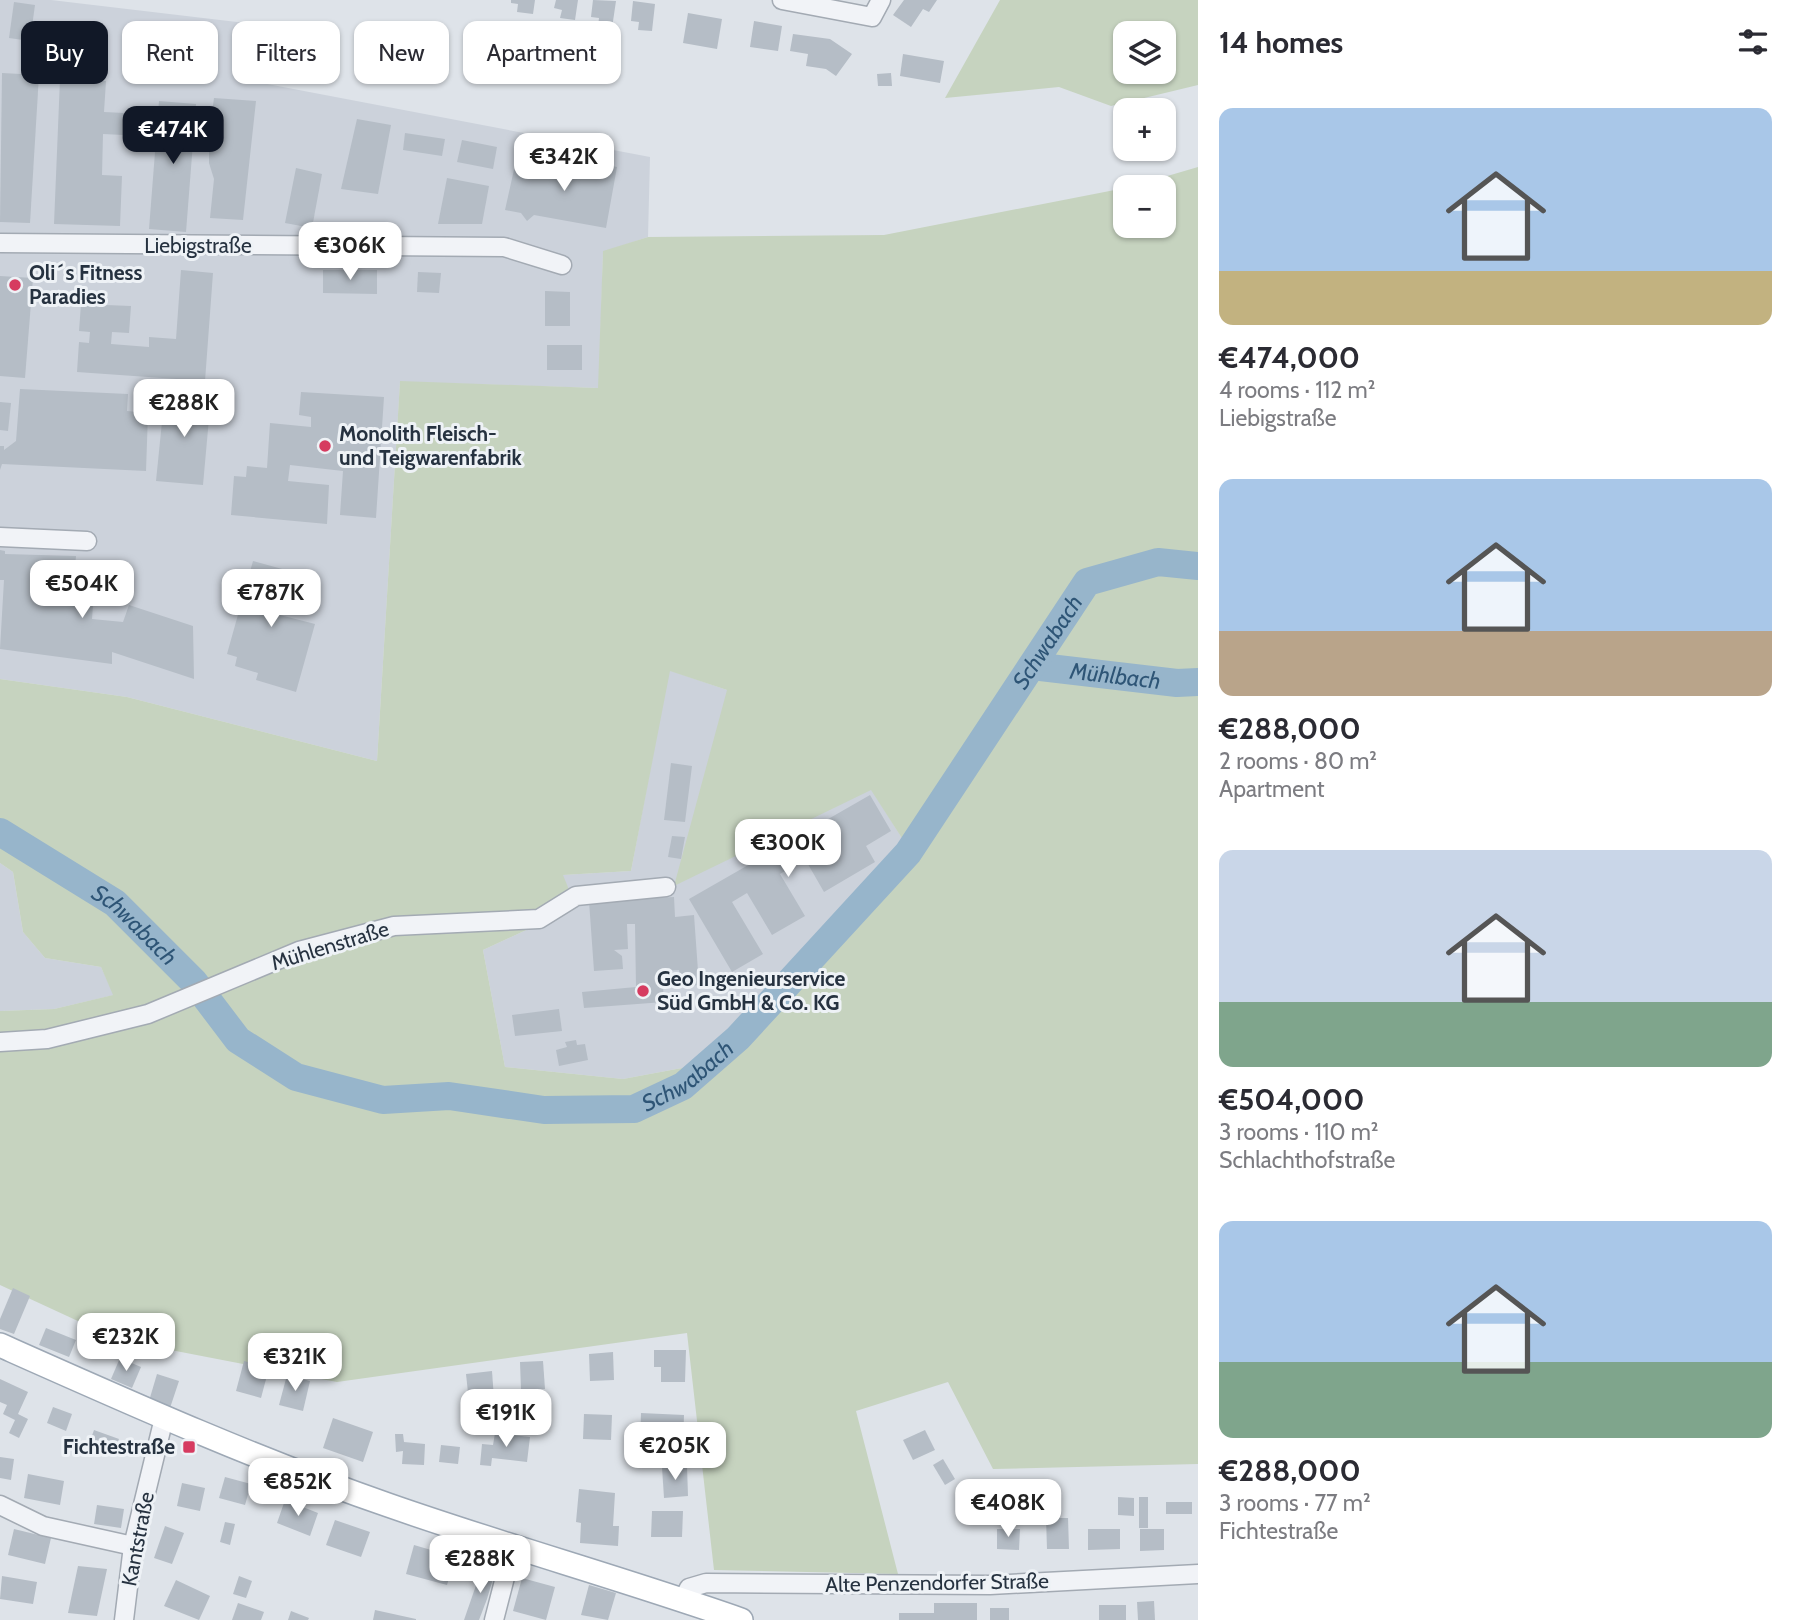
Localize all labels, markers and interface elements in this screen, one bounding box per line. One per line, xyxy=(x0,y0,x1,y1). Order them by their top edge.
chip: Buy xyxy=(21,21,108,84)
chip: Rent xyxy=(122,21,218,84)
chip: Filters xyxy=(232,21,340,84)
chip: New xyxy=(354,21,449,84)
chip: Apartment xyxy=(463,21,621,84)
map controls xyxy=(1113,21,1176,238)
button: layers xyxy=(1113,21,1176,84)
icon: filters xyxy=(1734,23,1772,61)
text: 14 homes xyxy=(1219,24,1343,61)
button: + xyxy=(1113,98,1176,161)
pin: €474K xyxy=(124,106,222,166)
text: €474K xyxy=(139,115,207,143)
pin: €342K xyxy=(515,134,613,193)
text: €342K xyxy=(530,142,598,170)
icon: home xyxy=(1433,153,1559,279)
button: − xyxy=(1113,175,1176,238)
pin: €306K xyxy=(301,222,399,282)
text: €306K xyxy=(315,231,385,259)
street label: Liebigstraße xyxy=(144,233,252,258)
place label: Oli´s Fitness Paradies xyxy=(29,260,142,309)
marker: Oli´s Fitness Paradies xyxy=(7,277,23,293)
text: €474,000 xyxy=(1219,339,1360,376)
text: 4 rooms · 112 m² xyxy=(1219,376,1375,404)
pin: €288K xyxy=(135,380,233,439)
text: €288K xyxy=(149,388,219,416)
text: Liebigstraße xyxy=(1219,404,1337,432)
place label: Monolith Fleisch- und Teigwarenfabrik xyxy=(339,421,523,470)
marker: Monolith Fleisch- und Teigwarenfabrik xyxy=(317,438,333,454)
icon: home xyxy=(1433,524,1559,650)
pin: €504K xyxy=(33,560,131,620)
text: €504K xyxy=(46,569,118,597)
pin: €787K xyxy=(222,570,320,629)
text: €787K xyxy=(238,578,304,606)
water label: Schwabach xyxy=(1006,590,1088,694)
water label: Mühlbach xyxy=(1068,656,1162,695)
text: €288,000 xyxy=(1219,710,1361,747)
text: 2 rooms · 80 m² xyxy=(1219,747,1377,775)
text: Apartment xyxy=(1219,775,1324,803)
pin: €300K xyxy=(739,820,837,879)
text: €300K xyxy=(751,828,825,856)
water label: Schwabach xyxy=(87,878,183,971)
icon: home xyxy=(1433,895,1559,1021)
street label: Mühlenstraße xyxy=(268,916,392,975)
place label: Geo Ingenieurservice Süd GmbH & Co. KG xyxy=(657,966,845,1015)
marker: Geo Ingenieurservice Süd GmbH & Co. KG xyxy=(635,983,651,999)
water label: Schwabach xyxy=(637,1034,739,1117)
text: €504,000 xyxy=(1219,1081,1364,1118)
text: 3 rooms · 110 m² xyxy=(1219,1118,1378,1146)
text: Schlachthofstraße xyxy=(1219,1146,1395,1174)
icon: home xyxy=(1433,1266,1559,1392)
pin: €232K xyxy=(77,1314,175,1373)
text: €232K xyxy=(93,1322,159,1350)
pin: €321K xyxy=(246,1334,344,1393)
text: €321K xyxy=(264,1342,326,1370)
pin: €191K xyxy=(457,1390,555,1449)
text: €191K xyxy=(476,1398,536,1426)
pin: €205K xyxy=(626,1422,724,1482)
text: €205K xyxy=(640,1431,710,1459)
place label: Fichtestraße xyxy=(63,1434,175,1459)
marker: Fichtestraße xyxy=(181,1439,197,1455)
text: €288,000 xyxy=(1219,1452,1361,1489)
pin: €852K xyxy=(249,1458,347,1518)
text: €852K xyxy=(264,1467,332,1495)
pin: €408K xyxy=(959,1480,1057,1539)
text: €408K xyxy=(971,1488,1045,1516)
street label: Kantstraße xyxy=(116,1489,159,1588)
text: 3 rooms · 77 m² xyxy=(1219,1489,1371,1517)
text: Fichtestraße xyxy=(1219,1517,1338,1545)
pin: €288K xyxy=(431,1536,529,1595)
text: €288K xyxy=(445,1544,515,1572)
street label: Alte Penzendorfer Straße xyxy=(825,1568,1049,1597)

